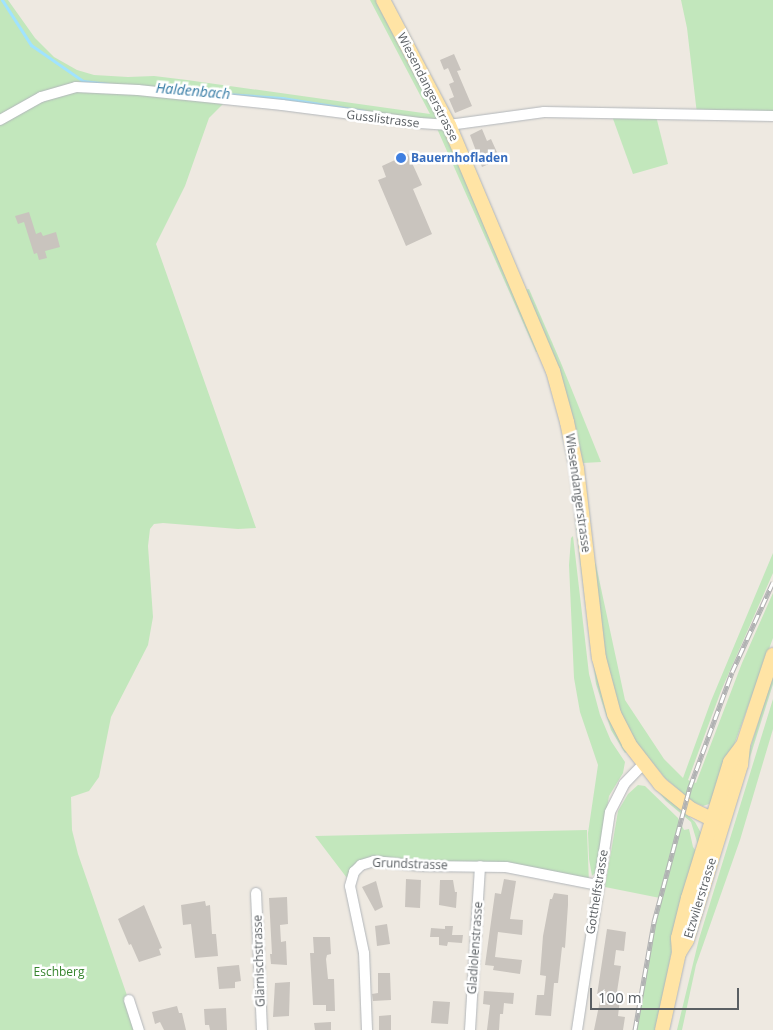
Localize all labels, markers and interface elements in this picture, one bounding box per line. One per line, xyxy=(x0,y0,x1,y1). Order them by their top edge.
street label: Wiesendangerstrasse xyxy=(394,30,462,144)
water label: Haldenbach xyxy=(155,79,231,103)
street label: Gusslistrasse xyxy=(346,107,420,131)
place label: Bauernhofladen xyxy=(411,151,508,165)
marker: Bauernhofladen xyxy=(395,152,407,164)
street label: Wiesendangerstrasse xyxy=(563,433,593,553)
street label: Gotthelfstrasse xyxy=(583,849,611,935)
street label: Grundstrasse xyxy=(372,855,448,873)
street label: Etzwilerstrasse xyxy=(681,856,719,940)
street label: Gladiolenstrasse xyxy=(465,901,485,995)
street label: Glärnischstrasse xyxy=(250,915,268,1007)
park label: Eschberg xyxy=(34,965,84,979)
scale bar xyxy=(593,978,742,1010)
text: 100 m xyxy=(598,987,642,1007)

